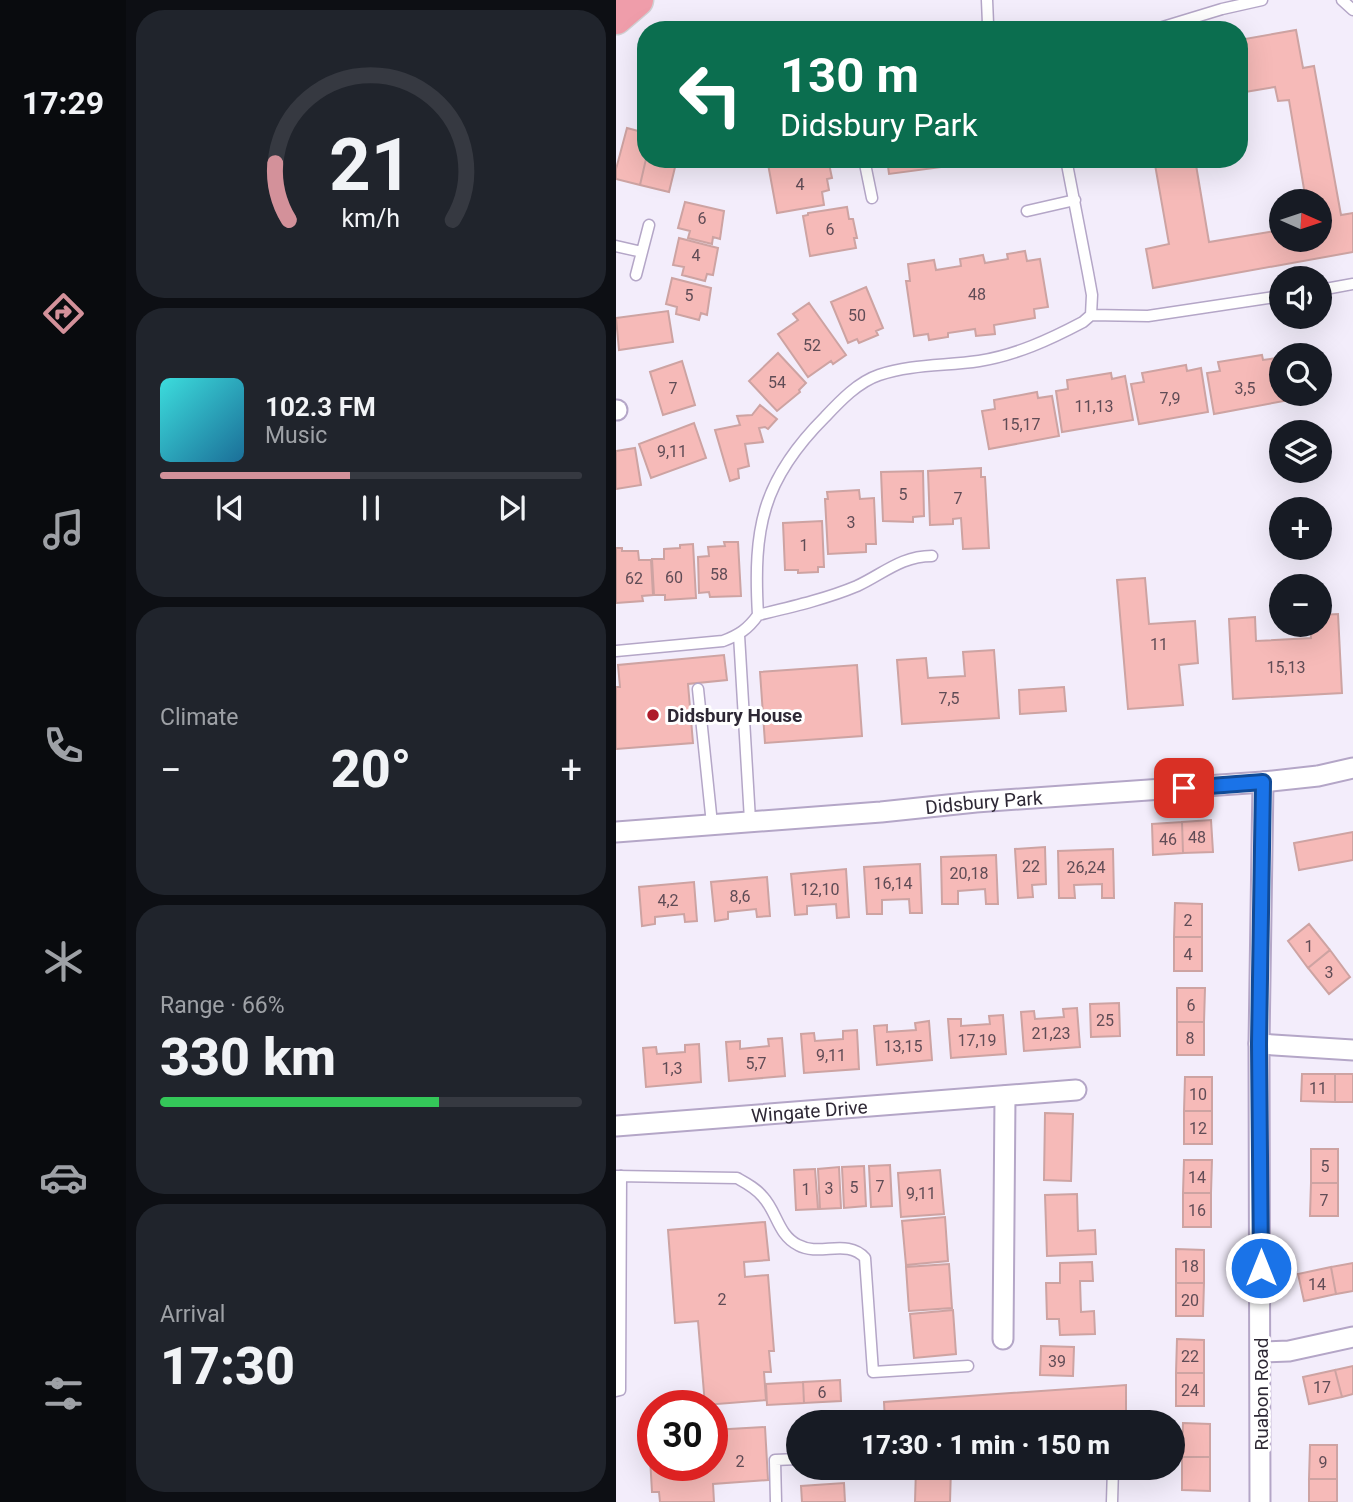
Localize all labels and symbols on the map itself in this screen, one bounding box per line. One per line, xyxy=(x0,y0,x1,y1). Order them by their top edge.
house number: 4 xyxy=(796,175,805,194)
north arrow xyxy=(1269,189,1332,252)
house number: 6 xyxy=(698,209,707,228)
house number: 6 xyxy=(826,220,835,239)
house number: 4 xyxy=(692,246,701,265)
house number: 48 xyxy=(968,285,986,304)
house number: 5 xyxy=(685,286,694,305)
house number: 50 xyxy=(848,306,866,325)
house number: 52 xyxy=(803,336,821,355)
house number: 54 xyxy=(768,373,786,392)
house number: 7 xyxy=(669,379,678,398)
house number: 3,5 xyxy=(1234,379,1256,398)
house number: 7,9 xyxy=(1159,389,1181,408)
house number: 11,13 xyxy=(1074,397,1114,416)
house number: 15,17 xyxy=(1001,415,1041,434)
house number: 9,11 xyxy=(657,442,687,461)
house number: 5 xyxy=(899,485,908,504)
house number: 7 xyxy=(954,489,963,508)
house number: 3 xyxy=(847,513,856,532)
house number: 1 xyxy=(800,536,809,555)
house number: 58 xyxy=(710,565,728,584)
house number: 60 xyxy=(665,568,683,587)
house number: 62 xyxy=(625,569,643,588)
house number: 11 xyxy=(1150,635,1168,654)
house number: 15,13 xyxy=(1266,658,1306,677)
house number: 7,5 xyxy=(938,689,960,708)
place label: Didsbury House xyxy=(667,704,802,727)
marker: Didsbury House xyxy=(645,707,661,723)
pin xyxy=(1154,758,1214,818)
street label: Didsbury Park xyxy=(924,786,1043,819)
house number: 48 xyxy=(1188,828,1206,847)
house number: 46 xyxy=(1159,830,1177,849)
house number: 22 xyxy=(1022,857,1040,876)
house number: 26,24 xyxy=(1066,858,1106,877)
house number: 20,18 xyxy=(949,864,989,883)
house number: 16,14 xyxy=(873,874,913,893)
house number: 12,10 xyxy=(800,880,840,899)
house number: 8,6 xyxy=(729,887,751,906)
house number: 4,2 xyxy=(657,891,679,910)
house number: 2 xyxy=(1184,911,1193,930)
house number: 1 xyxy=(1305,937,1314,956)
house number: 4 xyxy=(1184,945,1193,964)
house number: 3 xyxy=(1325,963,1334,982)
house number: 6 xyxy=(1187,996,1196,1015)
house number: 25 xyxy=(1096,1011,1114,1030)
house number: 21,23 xyxy=(1031,1024,1071,1043)
house number: 8 xyxy=(1186,1029,1195,1048)
house number: 17,19 xyxy=(957,1031,997,1050)
house number: 13,15 xyxy=(883,1037,923,1056)
house number: 9,11 xyxy=(816,1046,846,1065)
house number: 5,7 xyxy=(745,1054,767,1073)
house number: 1,3 xyxy=(661,1059,683,1078)
house number: 11 xyxy=(1309,1079,1327,1098)
house number: 10 xyxy=(1189,1085,1207,1104)
street label: Wingate Drive xyxy=(750,1095,869,1127)
house number: 12 xyxy=(1189,1119,1207,1138)
house number: 5 xyxy=(1321,1157,1330,1176)
house number: 14 xyxy=(1188,1168,1206,1187)
house number: 7 xyxy=(876,1177,885,1196)
house number: 5 xyxy=(850,1178,859,1197)
house number: 3 xyxy=(825,1179,834,1198)
house number: 1 xyxy=(802,1180,811,1199)
house number: 9,11 xyxy=(906,1184,936,1203)
house number: 7 xyxy=(1320,1191,1329,1210)
house number: 16 xyxy=(1188,1201,1206,1220)
position arrow xyxy=(1224,1231,1298,1305)
house number: 18 xyxy=(1181,1257,1199,1276)
house number: 14 xyxy=(1308,1275,1326,1294)
house number: 2 xyxy=(718,1290,727,1309)
house number: 20 xyxy=(1181,1291,1199,1310)
street label: Ruabon Road xyxy=(1250,1338,1273,1450)
house number: 22 xyxy=(1181,1347,1199,1366)
house number: 39 xyxy=(1048,1352,1066,1371)
house number: 17 xyxy=(1313,1378,1331,1397)
house number: 24 xyxy=(1181,1381,1199,1400)
house number: 6 xyxy=(818,1383,827,1402)
speed limit sign: 30 xyxy=(637,1390,728,1481)
house number: 2 xyxy=(736,1452,745,1471)
house number: 9 xyxy=(1319,1453,1328,1472)

